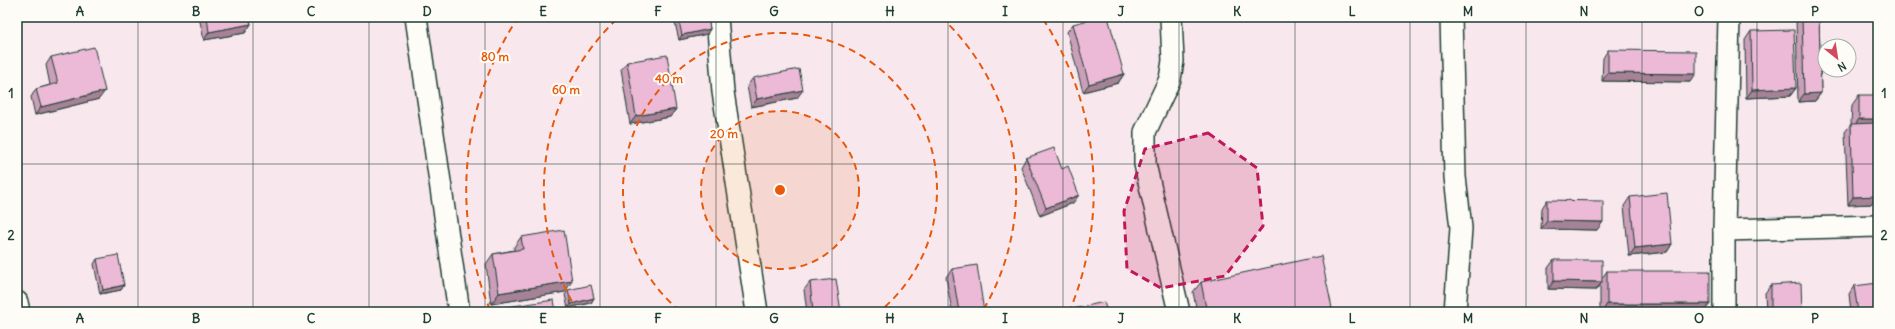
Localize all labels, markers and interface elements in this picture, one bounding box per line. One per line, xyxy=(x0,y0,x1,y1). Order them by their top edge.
text: A xyxy=(76,3,85,20)
text: B xyxy=(192,3,201,20)
text: C xyxy=(307,3,316,20)
text: D xyxy=(422,3,432,20)
text: E xyxy=(539,3,547,20)
text: F xyxy=(654,3,662,20)
text: G xyxy=(769,3,779,20)
text: H xyxy=(885,3,895,20)
text: I xyxy=(1002,3,1008,20)
text: J xyxy=(1118,3,1125,20)
text: K xyxy=(1233,3,1242,20)
text: L xyxy=(1348,3,1356,20)
text: M xyxy=(1463,3,1473,20)
text: N xyxy=(1580,3,1588,20)
text: O xyxy=(1694,3,1704,20)
text: P xyxy=(1811,3,1819,20)
north arrow xyxy=(1817,38,1857,78)
text: 80 m xyxy=(481,49,510,64)
text: N xyxy=(1835,59,1849,75)
text: 40 m xyxy=(655,71,684,86)
text: 60 m xyxy=(552,82,581,97)
text: 1 xyxy=(8,85,14,102)
text: 1 xyxy=(1881,85,1887,102)
text: 20 m xyxy=(710,126,738,141)
centre of rings xyxy=(773,183,787,197)
text: 2 xyxy=(7,227,15,244)
text: 2 xyxy=(1880,227,1888,244)
text: A xyxy=(76,310,85,327)
text: B xyxy=(192,310,201,327)
text: C xyxy=(307,310,316,327)
text: D xyxy=(422,310,432,327)
text: E xyxy=(539,310,547,327)
text: F xyxy=(654,310,662,327)
text: G xyxy=(769,310,779,327)
text: H xyxy=(885,310,895,327)
text: I xyxy=(1002,310,1008,327)
text: J xyxy=(1118,310,1125,327)
text: K xyxy=(1233,310,1242,327)
text: L xyxy=(1348,310,1356,327)
text: M xyxy=(1463,310,1473,327)
text: N xyxy=(1580,310,1588,327)
text: O xyxy=(1694,310,1704,327)
text: P xyxy=(1811,310,1819,327)

